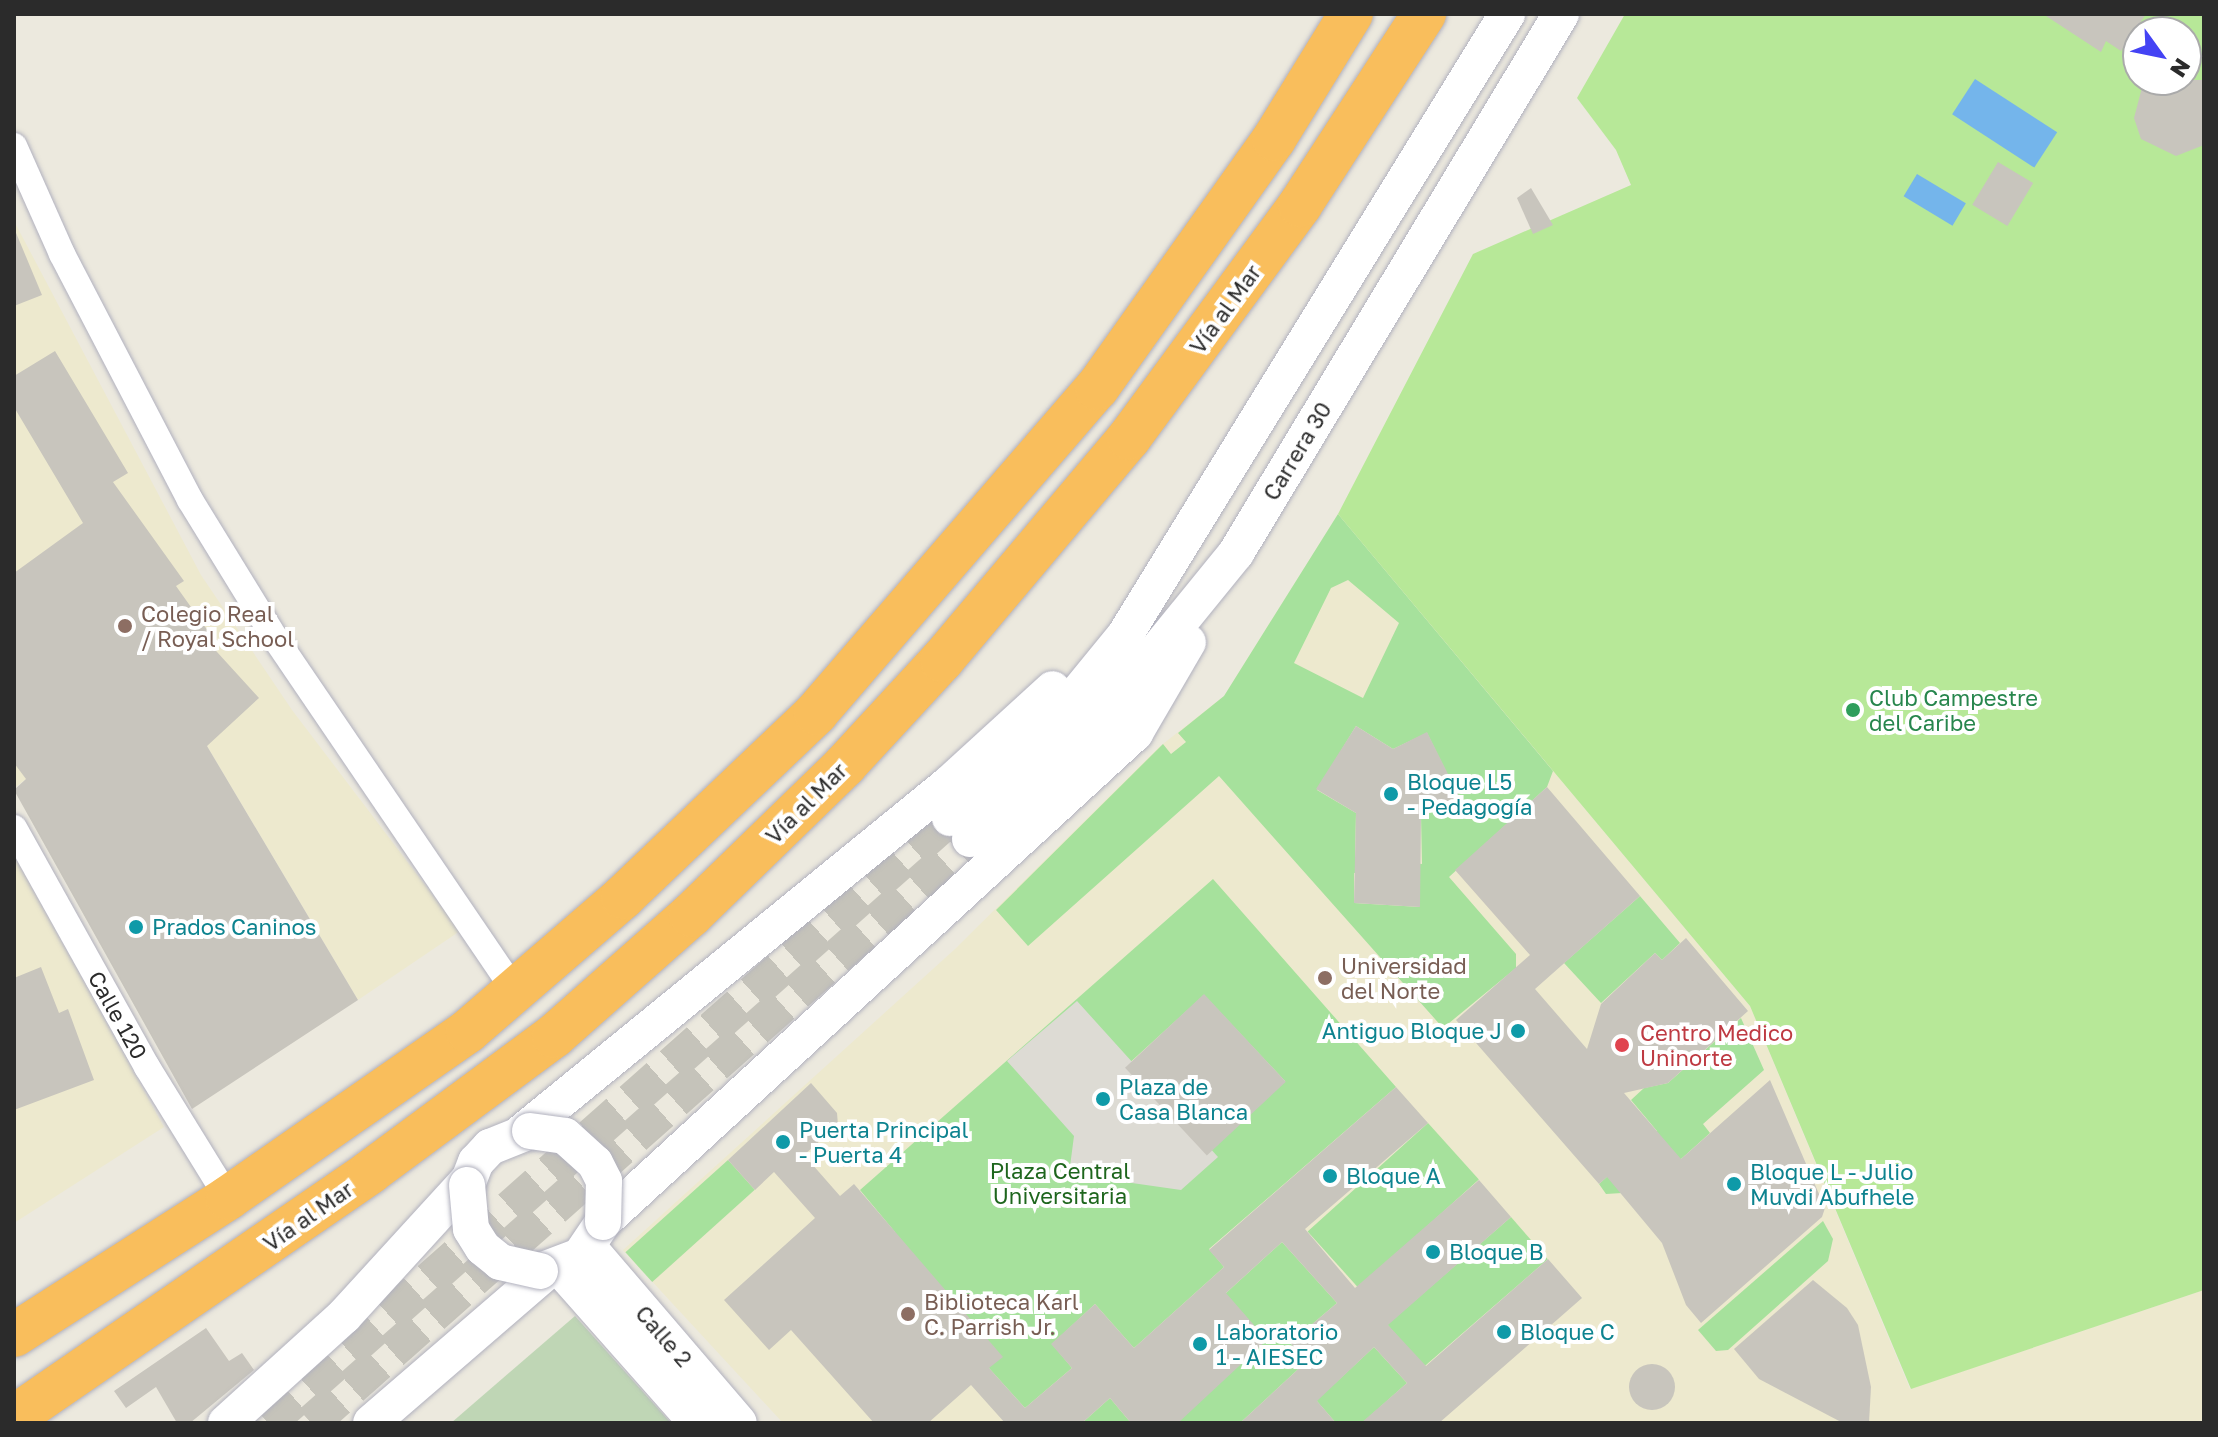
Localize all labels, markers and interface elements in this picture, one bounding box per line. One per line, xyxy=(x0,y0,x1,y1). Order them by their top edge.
north arrow xyxy=(2122,16,2202,96)
text: N xyxy=(2165,54,2197,83)
street label: Vía al Mar xyxy=(1184,259,1266,359)
street label: Carrera 30 xyxy=(1257,397,1337,505)
place label: Colegio Real / Royal School xyxy=(141,600,294,652)
marker: Colegio Real / Royal School xyxy=(116,617,134,635)
place label: Club Campestre del Caribe xyxy=(1869,684,2038,736)
marker: Club Campestre del Caribe xyxy=(1844,701,1862,719)
street label: Vía al Mar xyxy=(760,757,852,849)
place label: Bloque L5 - Pedagogía xyxy=(1407,768,1532,820)
marker: Bloque L5 - Pedagogía xyxy=(1382,785,1400,803)
place label: Prados Caninos xyxy=(152,914,316,940)
marker: Prados Caninos xyxy=(127,918,145,936)
place label: Universidad del Norte xyxy=(1341,952,1467,1004)
street label: Calle 120 xyxy=(83,966,153,1064)
marker: Universidad del Norte xyxy=(1316,969,1334,987)
place label: Antiguo Bloque J xyxy=(1322,1018,1502,1044)
place label: Centro Medico Uninorte xyxy=(1640,1019,1793,1070)
marker: Antiguo Bloque J xyxy=(1509,1022,1527,1040)
marker: Centro Medico Uninorte xyxy=(1611,1034,1633,1056)
place label: Plaza de Casa Blanca xyxy=(1119,1073,1248,1124)
marker: Plaza de Casa Blanca xyxy=(1094,1090,1112,1108)
place label: Puerta Principal - Puerta 4 xyxy=(799,1116,969,1168)
marker: Puerta Principal - Puerta 4 xyxy=(774,1133,792,1151)
park label: Plaza Central Universitaria xyxy=(990,1157,1130,1208)
place label: Bloque L - Julio Muvdi Abufhele xyxy=(1750,1158,1915,1210)
place label: Bloque A xyxy=(1346,1163,1441,1189)
marker: Bloque A xyxy=(1321,1167,1339,1185)
marker: Bloque L - Julio Muvdi Abufhele xyxy=(1725,1175,1743,1193)
street label: Vía al Mar xyxy=(258,1176,358,1256)
place label: Bloque B xyxy=(1449,1239,1544,1265)
marker: Bloque B xyxy=(1424,1243,1442,1261)
place label: Biblioteca Karl C. Parrish Jr. xyxy=(924,1288,1079,1340)
street label: Calle 2 xyxy=(630,1300,698,1372)
marker: Biblioteca Karl C. Parrish Jr. xyxy=(899,1305,917,1323)
place label: Laboratorio 1 - AIESEC xyxy=(1216,1318,1338,1370)
place label: Bloque C xyxy=(1520,1319,1615,1345)
marker: Bloque C xyxy=(1495,1323,1513,1341)
marker: Laboratorio 1 - AIESEC xyxy=(1191,1335,1209,1353)

